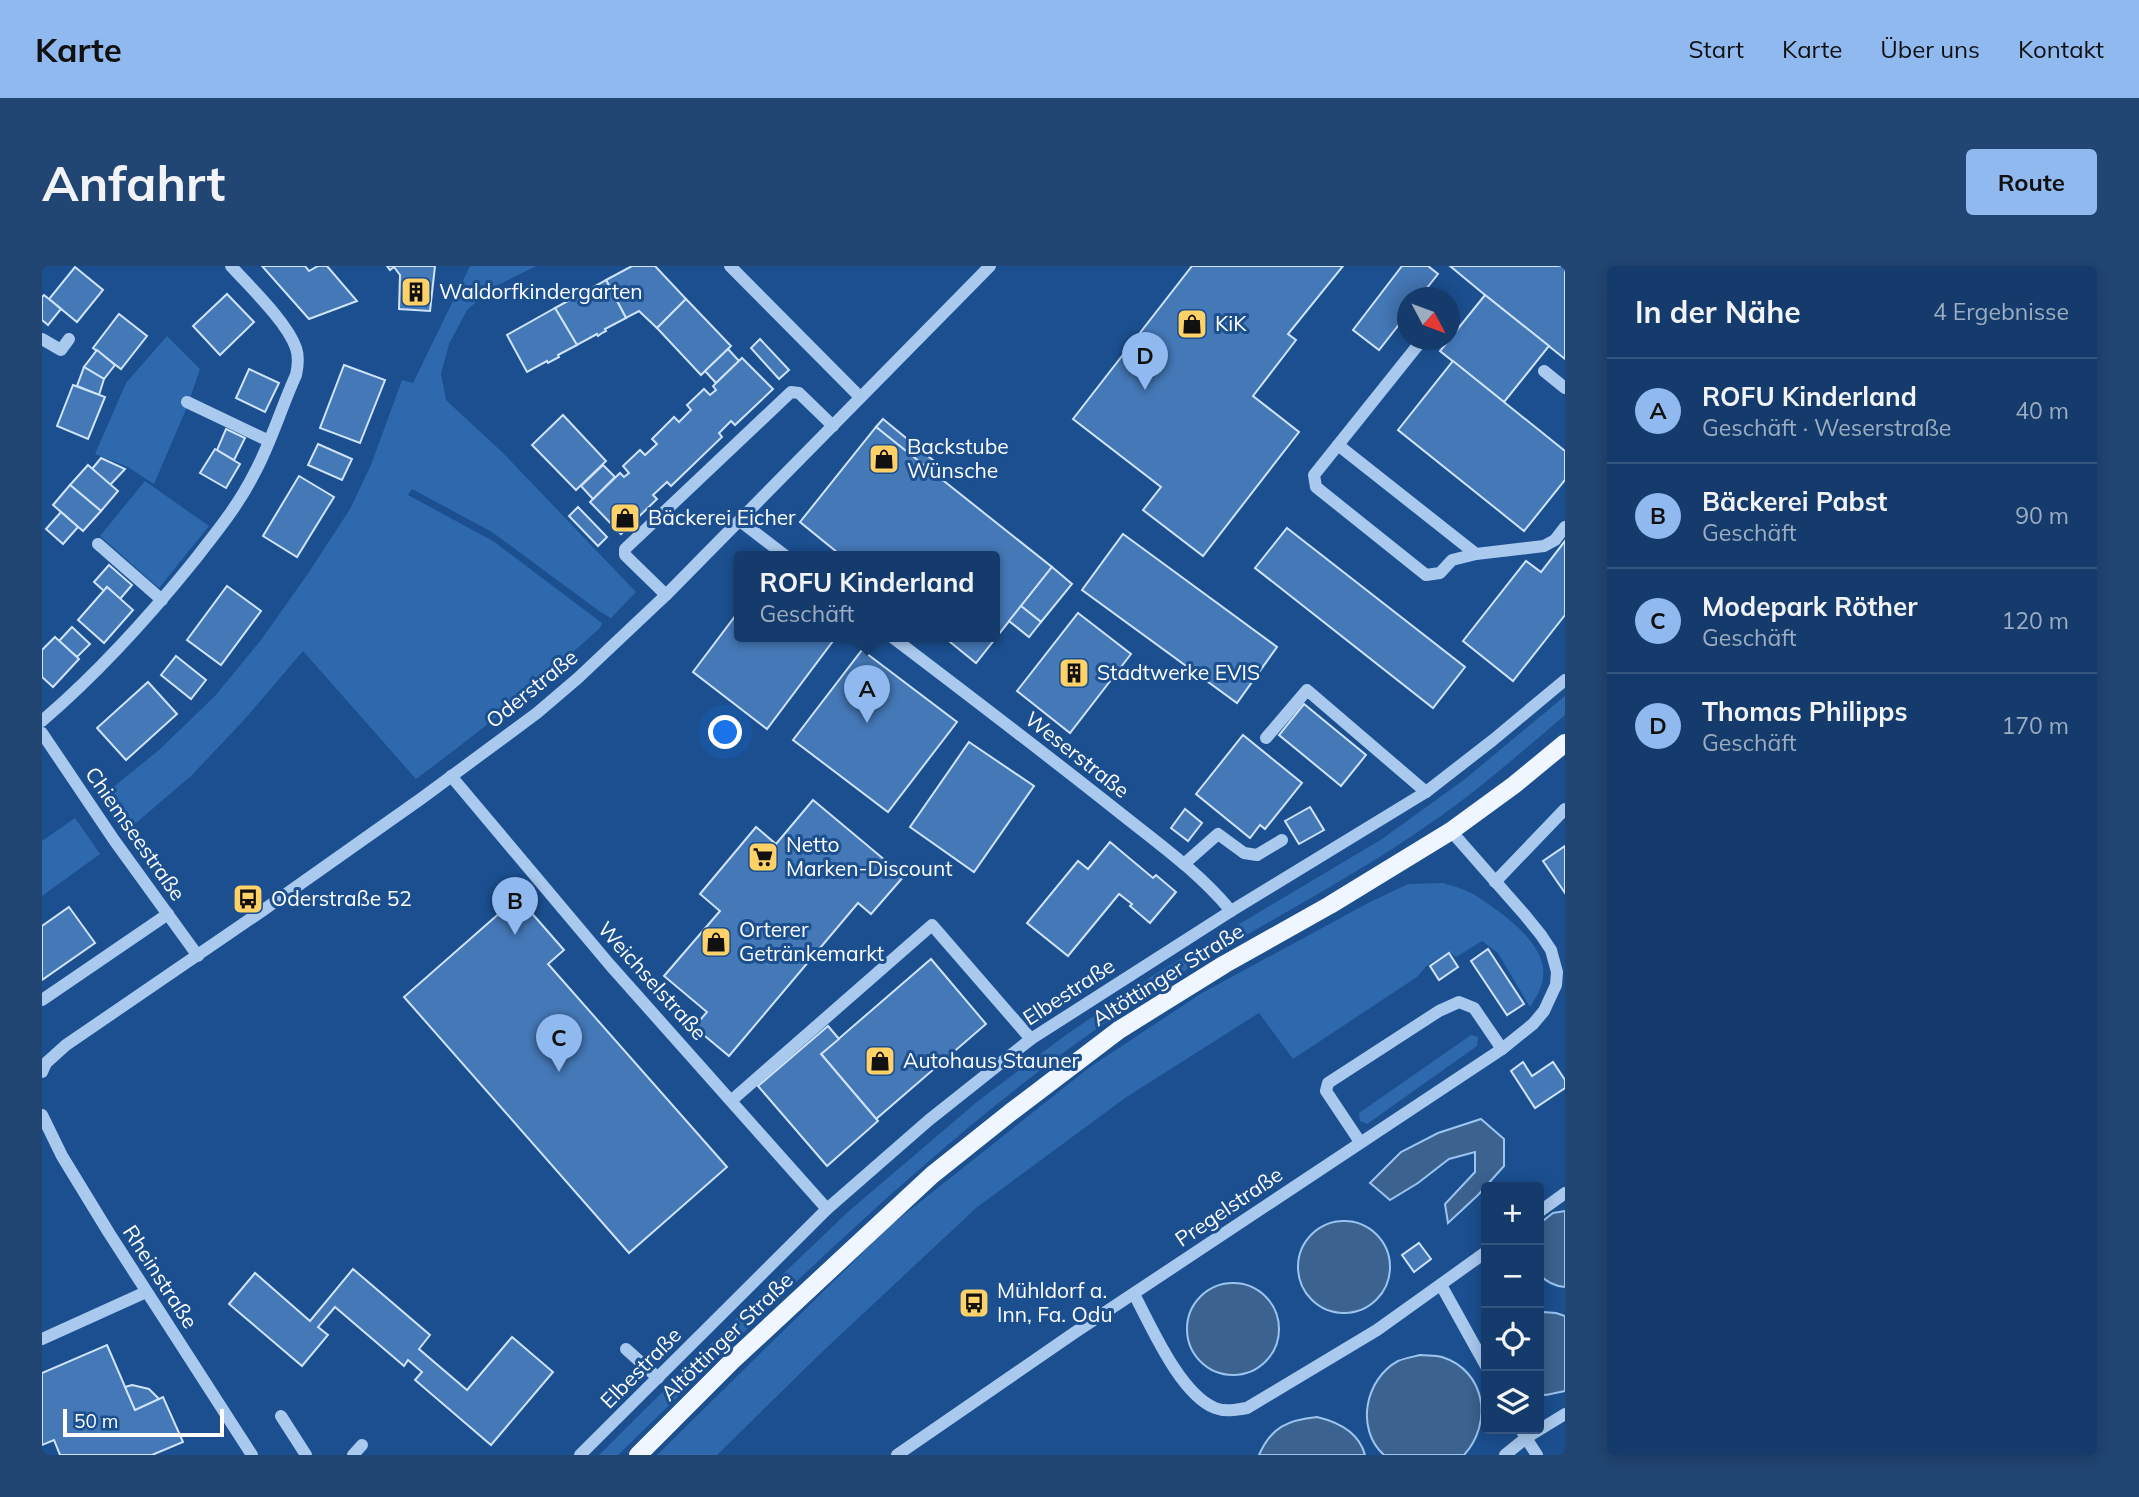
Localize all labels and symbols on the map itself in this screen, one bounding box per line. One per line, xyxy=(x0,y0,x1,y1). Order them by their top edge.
building icon: Waldorfkindergarten xyxy=(399,275,433,309)
place label: Waldorfkindergarten xyxy=(439,278,643,304)
north arrow xyxy=(1397,287,1460,350)
shop icon: KiK xyxy=(1175,307,1209,341)
place label: KiK xyxy=(1215,310,1247,336)
pin: D xyxy=(1122,332,1168,390)
place label: Backstube Wünsche xyxy=(907,433,1009,483)
shop icon: Backstube Wünsche xyxy=(867,442,901,476)
shop icon: Bäckerei Eicher xyxy=(608,501,642,535)
place label: Bäckerei Eicher xyxy=(648,504,796,530)
street label: Oderstraße xyxy=(480,643,582,733)
building icon: Stadtwerke EVIS xyxy=(1057,656,1091,690)
place label: Stadtwerke EVIS xyxy=(1097,659,1260,685)
pin: A xyxy=(844,665,890,723)
street label: Weserstraße xyxy=(1020,705,1135,803)
your location xyxy=(708,715,742,749)
street label: Chiemseestraße xyxy=(80,762,192,905)
place label: Netto Marken-Discount xyxy=(786,831,953,881)
supermarket icon: Netto Marken-Discount xyxy=(746,840,780,874)
pin: B xyxy=(492,877,538,935)
bus stop icon: Oderstraße 52 xyxy=(231,882,265,916)
place label: Oderstraße 52 xyxy=(271,885,412,911)
street label: Weichselstraße xyxy=(593,916,713,1045)
place label: Orterer Getränkemarkt xyxy=(739,916,884,966)
street label: Altöttinger Straße xyxy=(1087,917,1248,1031)
shop icon: Orterer Getränkemarkt xyxy=(699,925,733,959)
street label: Elbestraße xyxy=(1018,952,1119,1030)
pin: C xyxy=(536,1014,582,1072)
shop icon: Autohaus Stauner xyxy=(863,1044,897,1078)
place label: Autohaus Stauner xyxy=(903,1047,1080,1073)
street label: Pregelstraße xyxy=(1170,1161,1287,1252)
street label: Rheinstraße xyxy=(118,1220,204,1333)
street label: Altöttinger Straße xyxy=(655,1267,798,1406)
place label: Mühldorf a. Inn, Fa. Odu xyxy=(997,1277,1113,1327)
bus stop icon: Mühldorf a. Inn, Fa. Odu xyxy=(957,1286,991,1320)
street label: Elbestraße xyxy=(594,1321,686,1413)
scale bar xyxy=(63,1406,224,1438)

